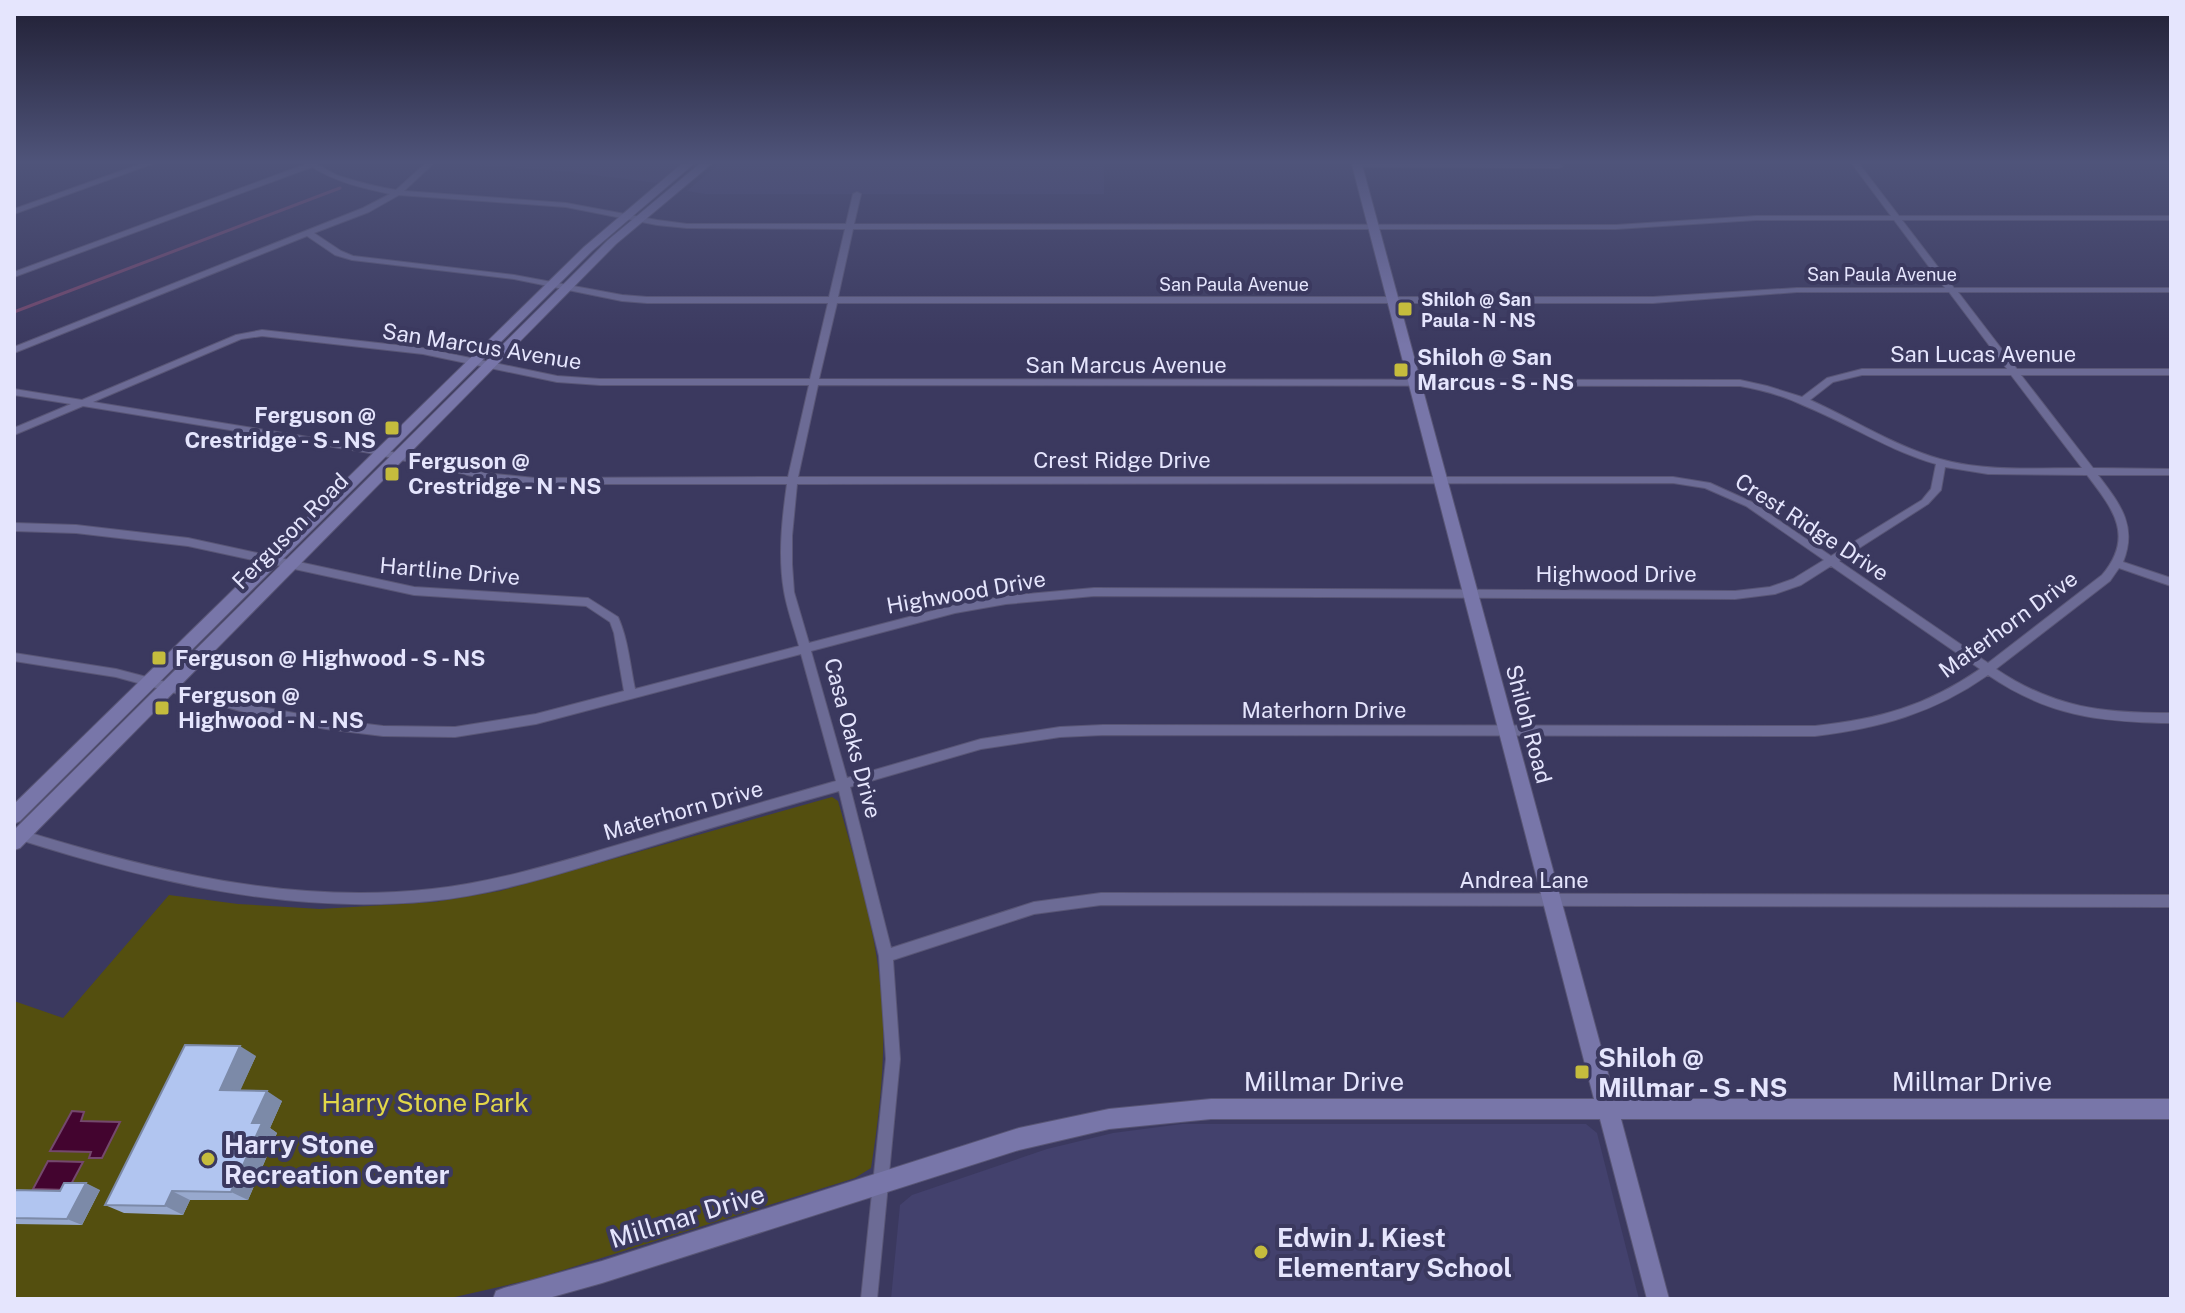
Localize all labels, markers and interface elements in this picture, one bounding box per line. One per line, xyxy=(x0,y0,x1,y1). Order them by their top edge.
street label: San Paula Avenue xyxy=(1807,264,1957,285)
street label: San Paula Avenue xyxy=(1159,274,1309,295)
place label: Shiloh @ San Paula - N - NS xyxy=(1421,289,1536,331)
marker: Shiloh @ San Paula - N - NS xyxy=(1396,300,1414,318)
street label: San Marcus Avenue xyxy=(380,317,584,375)
street label: San Lucas Avenue xyxy=(1890,341,2076,367)
place label: Shiloh @ San Marcus - S - NS xyxy=(1417,344,1574,395)
street label: San Marcus Avenue xyxy=(1025,352,1227,378)
marker: Shiloh @ San Marcus - S - NS xyxy=(1392,361,1410,379)
place label: Ferguson @ Crestridge - S - NS xyxy=(184,402,376,453)
marker: Ferguson @ Crestridge - S - NS xyxy=(383,419,401,437)
street label: Crest Ridge Drive xyxy=(1033,447,1211,473)
place label: Ferguson @ Crestridge - N - NS xyxy=(408,448,602,499)
marker: Ferguson @ Crestridge - N - NS xyxy=(383,465,401,483)
street label: Ferguson Road xyxy=(227,468,353,594)
street label: Crest Ridge Drive xyxy=(1730,468,1894,586)
street label: Hartline Drive xyxy=(379,552,521,590)
street label: Highwood Drive xyxy=(1535,561,1697,587)
street label: Highwood Drive xyxy=(884,565,1048,619)
street label: Materhorn Drive xyxy=(1934,565,2082,683)
place label: Ferguson @ Highwood - S - NS xyxy=(175,645,485,671)
marker: Ferguson @ Highwood - S - NS xyxy=(150,649,168,667)
street label: Casa Oaks Drive xyxy=(819,655,887,821)
street label: Shiloh Road xyxy=(1501,662,1557,786)
place label: Ferguson @ Highwood - N - NS xyxy=(178,682,364,733)
street label: Materhorn Drive xyxy=(1242,697,1406,723)
marker: Ferguson @ Highwood - N - NS xyxy=(153,699,171,717)
street label: Materhorn Drive xyxy=(600,775,766,845)
street label: Andrea Lane xyxy=(1459,867,1589,893)
place label: Shiloh @ Millmar - S - NS xyxy=(1598,1042,1787,1103)
marker: Shiloh @ Millmar - S - NS xyxy=(1573,1063,1591,1081)
street label: Millmar Drive xyxy=(1244,1066,1404,1097)
street label: Millmar Drive xyxy=(1892,1066,2052,1097)
park label: Harry Stone Park xyxy=(321,1087,529,1118)
place label: Harry Stone Recreation Center xyxy=(224,1129,450,1190)
marker: Harry Stone Recreation Center xyxy=(199,1150,217,1168)
street label: Millmar Drive xyxy=(606,1178,768,1254)
place label: Edwin J. Kiest Elementary School xyxy=(1277,1222,1512,1283)
marker: Edwin J. Kiest Elementary School xyxy=(1252,1243,1270,1261)

